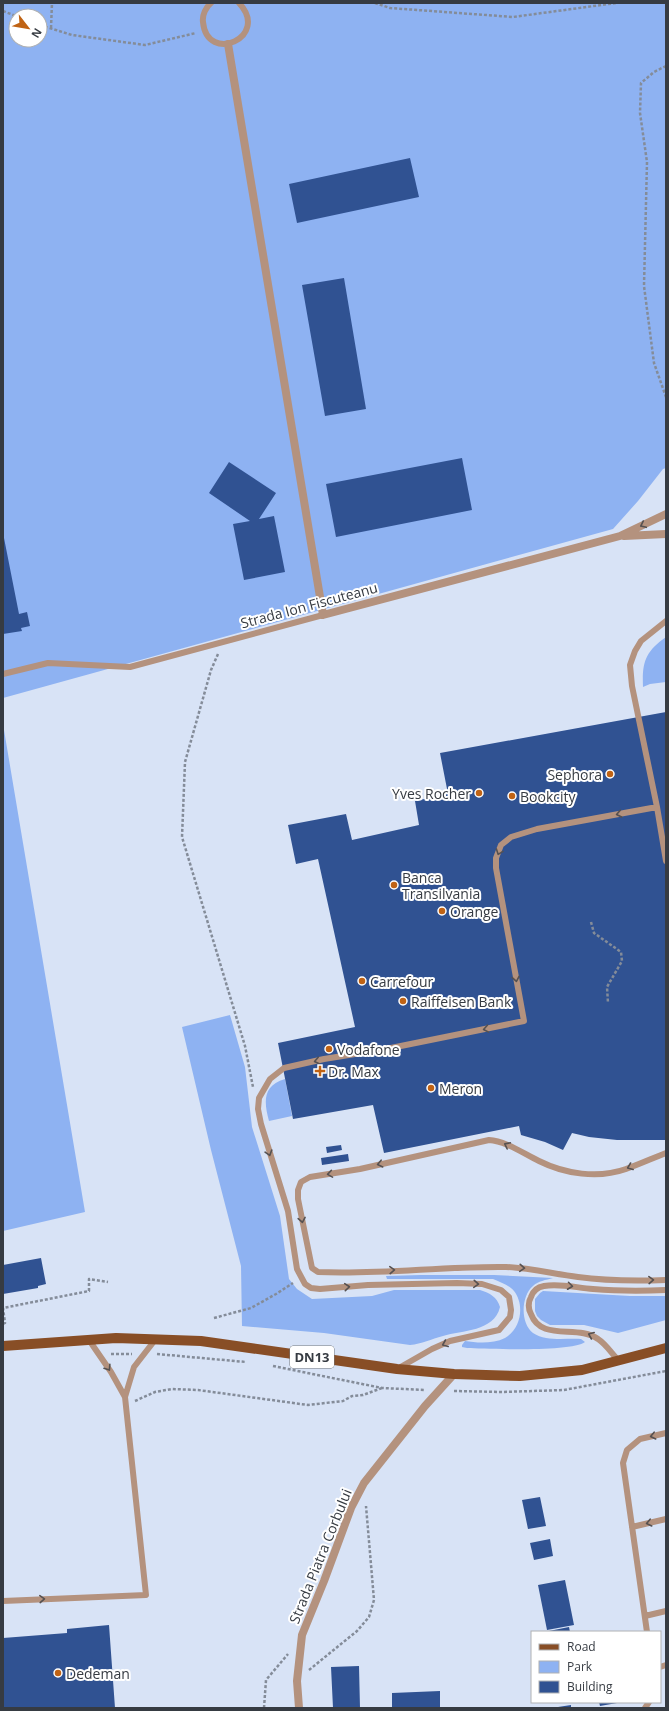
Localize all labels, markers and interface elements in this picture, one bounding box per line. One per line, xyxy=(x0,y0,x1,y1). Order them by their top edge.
north arrow xyxy=(8,8,48,48)
text: N xyxy=(28,26,46,41)
one-way arrow xyxy=(640,520,647,528)
street label: Strada Ion Fiscuteanu xyxy=(238,578,380,632)
place label: Sephora xyxy=(547,765,602,784)
marker: Sephora xyxy=(605,769,615,779)
place label: Yves Rocher xyxy=(392,784,471,803)
place label: Bookcity xyxy=(520,787,576,806)
marker: Yves Rocher xyxy=(474,788,484,798)
marker: Bookcity xyxy=(507,791,517,801)
one-way arrow xyxy=(615,809,622,818)
one-way arrow xyxy=(495,848,503,855)
place label: Banca Transilvania xyxy=(402,868,480,903)
marker: Banca Transilvania xyxy=(389,880,399,890)
place label: Orange xyxy=(450,902,499,921)
marker: Orange xyxy=(437,906,447,916)
place label: Carrefour xyxy=(370,972,434,991)
marker: Carrefour xyxy=(357,976,367,986)
one-way arrow xyxy=(512,976,520,983)
place label: Raiffeisen Bank xyxy=(411,992,512,1011)
marker: Raiffeisen Bank xyxy=(398,996,408,1006)
one-way arrow xyxy=(482,1024,489,1033)
place label: Vodafone xyxy=(337,1040,400,1059)
marker: Vodafone xyxy=(324,1044,334,1054)
one-way arrow xyxy=(313,1056,320,1064)
place label: Dr. Max xyxy=(328,1062,380,1081)
marker: Dr. Max xyxy=(315,1066,325,1076)
place label: Meron xyxy=(439,1079,482,1098)
marker: Meron xyxy=(426,1083,436,1093)
one-way arrow xyxy=(503,1142,511,1150)
one-way arrow xyxy=(264,1149,273,1156)
one-way arrow xyxy=(377,1159,384,1168)
one-way arrow xyxy=(626,1163,633,1171)
one-way arrow xyxy=(327,1169,333,1178)
one-way arrow xyxy=(297,1217,305,1224)
one-way arrow xyxy=(519,1264,525,1273)
one-way arrow xyxy=(389,1266,395,1275)
one-way arrow xyxy=(648,1276,654,1285)
one-way arrow xyxy=(474,1280,480,1288)
one-way arrow xyxy=(567,1281,573,1290)
one-way arrow xyxy=(344,1283,350,1292)
one-way arrow xyxy=(587,1332,594,1340)
one-way arrow xyxy=(442,1339,449,1347)
road number: DN13 xyxy=(290,1346,334,1368)
one-way arrow xyxy=(103,1364,111,1371)
one-way arrow xyxy=(650,1432,656,1440)
street label: Strada Piatra Corbului xyxy=(284,1486,356,1626)
one-way arrow xyxy=(646,1518,653,1527)
one-way arrow xyxy=(39,1595,45,1603)
legend xyxy=(531,1631,661,1703)
text: Road xyxy=(567,1638,596,1655)
text: Park xyxy=(567,1658,593,1675)
place label: Dedeman xyxy=(66,1664,130,1683)
marker: Dedeman xyxy=(53,1668,63,1678)
text: Building xyxy=(567,1678,613,1695)

